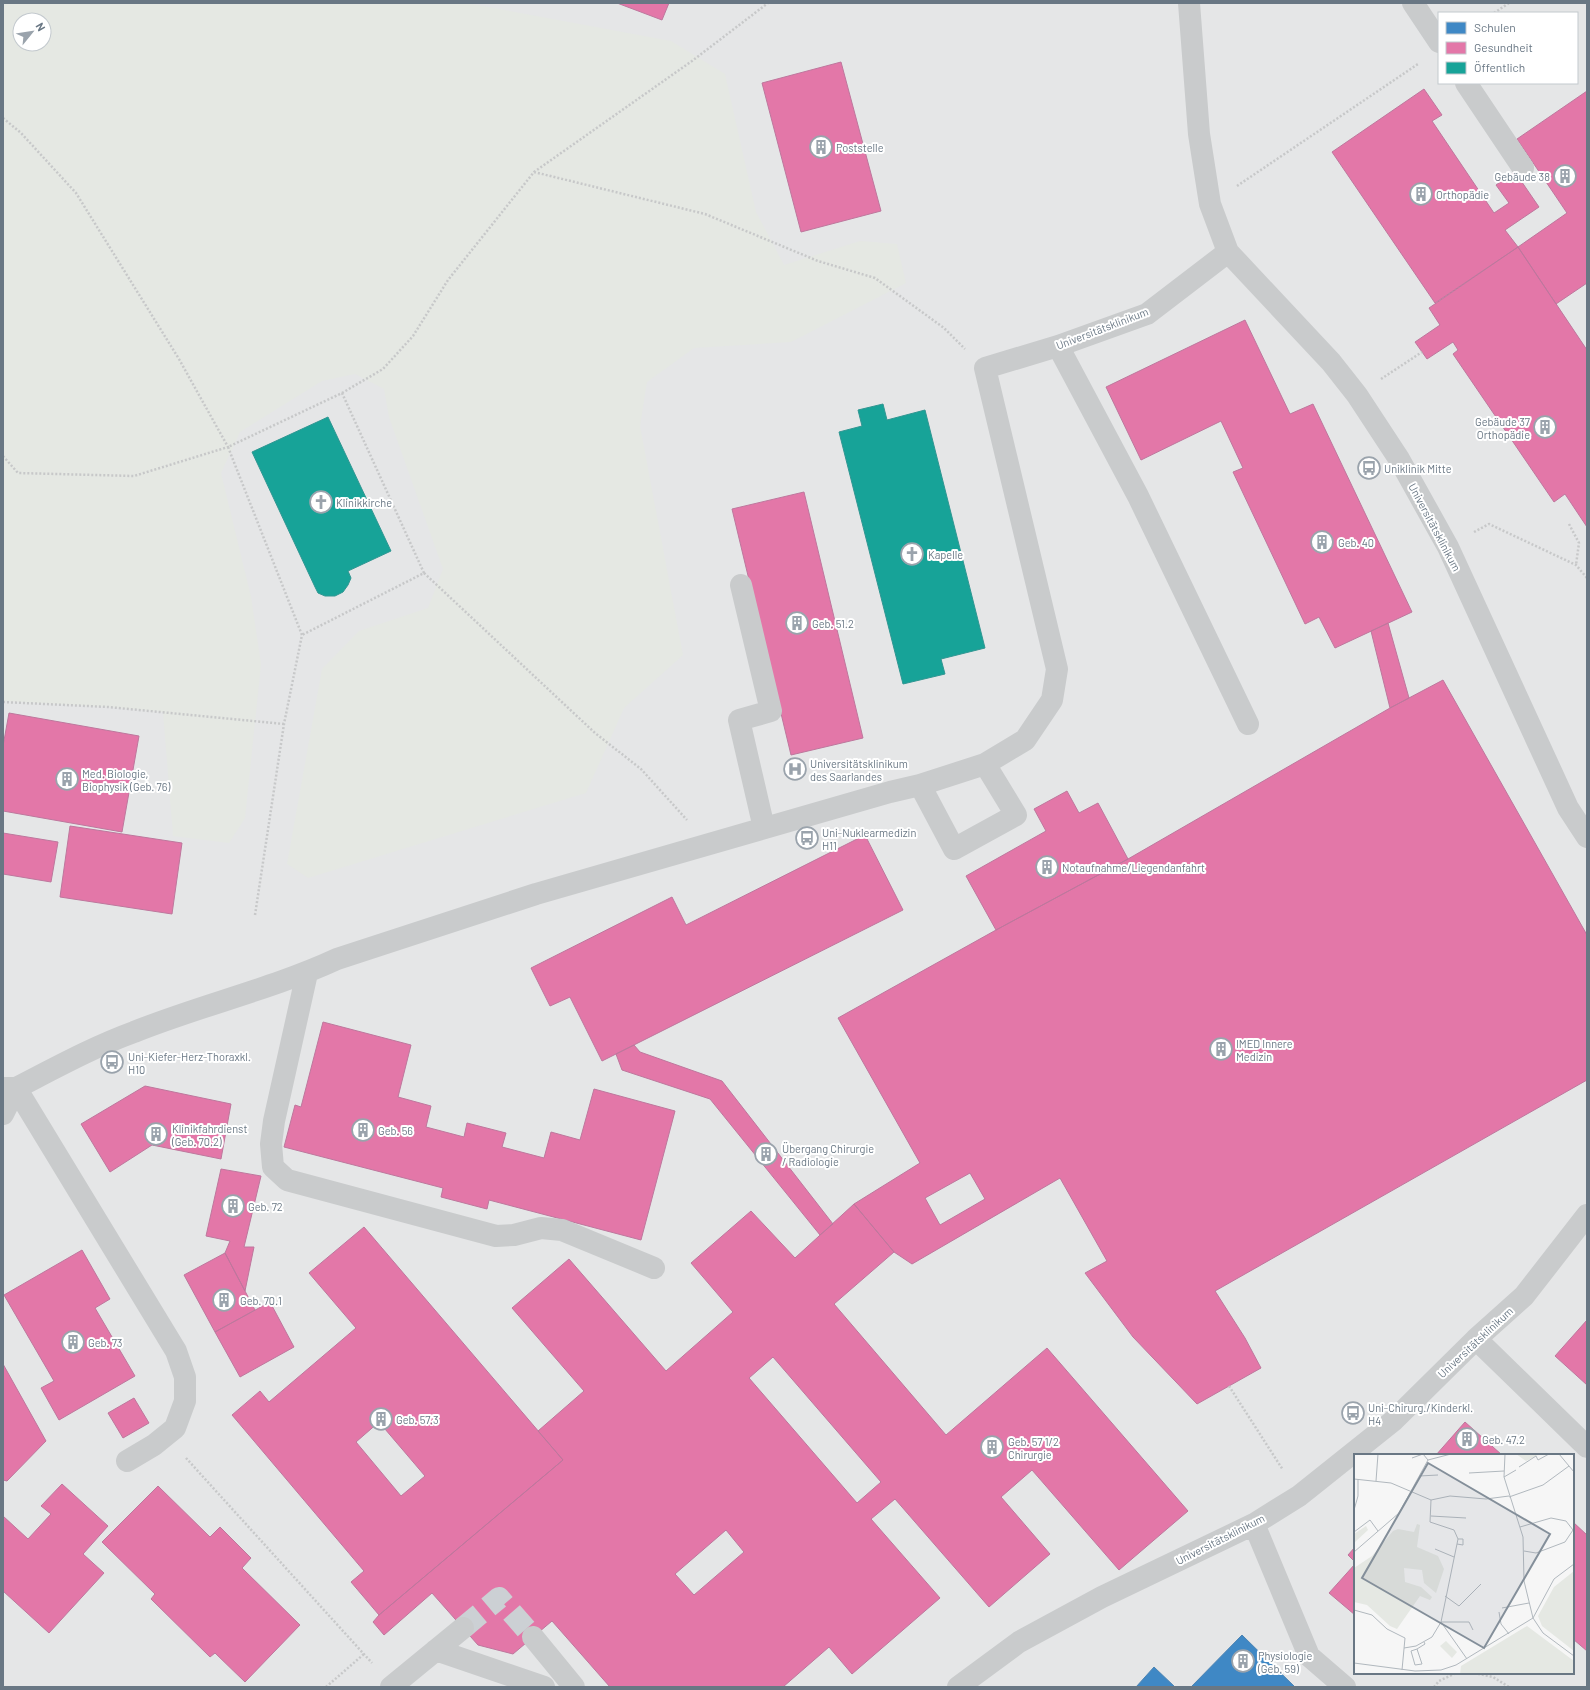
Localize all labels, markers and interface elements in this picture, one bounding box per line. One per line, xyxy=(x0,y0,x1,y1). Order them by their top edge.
north arrow xyxy=(12,12,52,52)
legend xyxy=(1438,12,1578,84)
text: N xyxy=(34,20,49,33)
text: Schulen xyxy=(1474,20,1516,34)
text: Gesundheit xyxy=(1474,40,1533,54)
text: Öffentlich xyxy=(1474,60,1525,74)
building icon: Poststelle xyxy=(808,134,834,160)
place label: Poststelle xyxy=(836,141,884,154)
building icon: Gebäude 38 xyxy=(1552,163,1578,189)
place label: Gebäude 38 xyxy=(1494,170,1550,183)
building icon: Orthopädie xyxy=(1408,181,1434,207)
place label: Orthopädie xyxy=(1436,188,1489,201)
street label: Universitätsklinikum xyxy=(1054,304,1150,352)
building icon: Gebäude 37 Orthopädie xyxy=(1532,414,1558,440)
place label: Gebäude 37 Orthopädie xyxy=(1475,415,1530,441)
bus stop icon: Uniklinik Mitte xyxy=(1356,455,1382,481)
place label: Uniklinik Mitte xyxy=(1384,462,1452,475)
street label: Universitätsklinikum xyxy=(1406,481,1464,573)
church icon: Klinikkirche xyxy=(308,489,334,515)
place label: Klinikkirche xyxy=(336,496,392,509)
building icon: Geb. 40 xyxy=(1309,529,1335,555)
place label: Geb. 40 xyxy=(1338,536,1374,549)
church icon: Kapelle xyxy=(899,541,925,567)
place label: Kapelle xyxy=(928,548,963,561)
building icon: Geb. 51.2 xyxy=(784,610,810,636)
place label: Geb. 51.2 xyxy=(812,617,854,630)
hospital icon: Universitätsklinikum des Saarlandes xyxy=(782,756,808,782)
place label: Universitätsklinikum des Saarlandes xyxy=(810,757,908,783)
building icon: Med. Biologie, Biophysik (Geb. 76) xyxy=(54,766,80,792)
place label: Med. Biologie, Biophysik (Geb. 76) xyxy=(82,767,170,793)
bus stop icon: Uni-Nuklearmedizin H11 xyxy=(794,825,820,851)
place label: Uni-Nuklearmedizin H11 xyxy=(822,826,916,852)
building icon: Notaufnahme/Liegendanfahrt xyxy=(1034,854,1060,880)
place label: Notaufnahme/Liegendanfahrt xyxy=(1062,861,1205,874)
building icon: IMED Innere Medizin xyxy=(1208,1036,1234,1062)
place label: IMED Innere Medizin xyxy=(1236,1037,1293,1063)
bus stop icon: Uni-Kiefer-Herz-Thoraxkl. H10 xyxy=(99,1049,125,1075)
place label: Uni-Kiefer-Herz-Thoraxkl. H10 xyxy=(128,1050,251,1076)
building icon: Geb. 56 xyxy=(350,1117,376,1143)
building icon: Klinikfahrdienst (Geb. 70.2) xyxy=(143,1121,169,1147)
place label: Klinikfahrdienst (Geb. 70.2) xyxy=(171,1122,247,1148)
place label: Geb. 56 xyxy=(378,1124,413,1137)
building icon: Übergang Chirurgie / Radiologie xyxy=(753,1141,779,1167)
place label: Übergang Chirurgie / Radiologie xyxy=(782,1141,874,1168)
building icon: Geb. 72 xyxy=(220,1193,246,1219)
place label: Geb. 72 xyxy=(248,1200,283,1213)
building icon: Geb. 70.1 xyxy=(211,1287,237,1313)
place label: Geb. 70.1 xyxy=(240,1294,282,1307)
street label: Universitätsklinikum xyxy=(1435,1304,1515,1380)
building icon: Geb. 73 xyxy=(60,1329,86,1355)
place label: Geb. 73 xyxy=(88,1336,123,1349)
bus stop icon: Uni-Chirurg./Kinderkl. H4 xyxy=(1340,1400,1366,1426)
place label: Uni-Chirurg./Kinderkl. H4 xyxy=(1368,1401,1473,1427)
building icon: Geb. 57.3 xyxy=(368,1406,394,1432)
place label: Geb. 57.3 xyxy=(396,1413,439,1426)
building icon: Geb. 47.2 xyxy=(1454,1426,1480,1452)
place label: Geb. 47.2 xyxy=(1482,1433,1525,1446)
building icon: Geb. 57 1/2 Chirurgie xyxy=(979,1434,1005,1460)
place label: Geb. 57 1/2 Chirurgie xyxy=(1008,1435,1059,1461)
inset map xyxy=(1354,1454,1574,1674)
street label: Universitätsklinikum xyxy=(1173,1511,1267,1567)
building icon: Physiologie (Geb. 59) xyxy=(1230,1648,1256,1674)
place label: Physiologie (Geb. 59) xyxy=(1257,1649,1312,1675)

